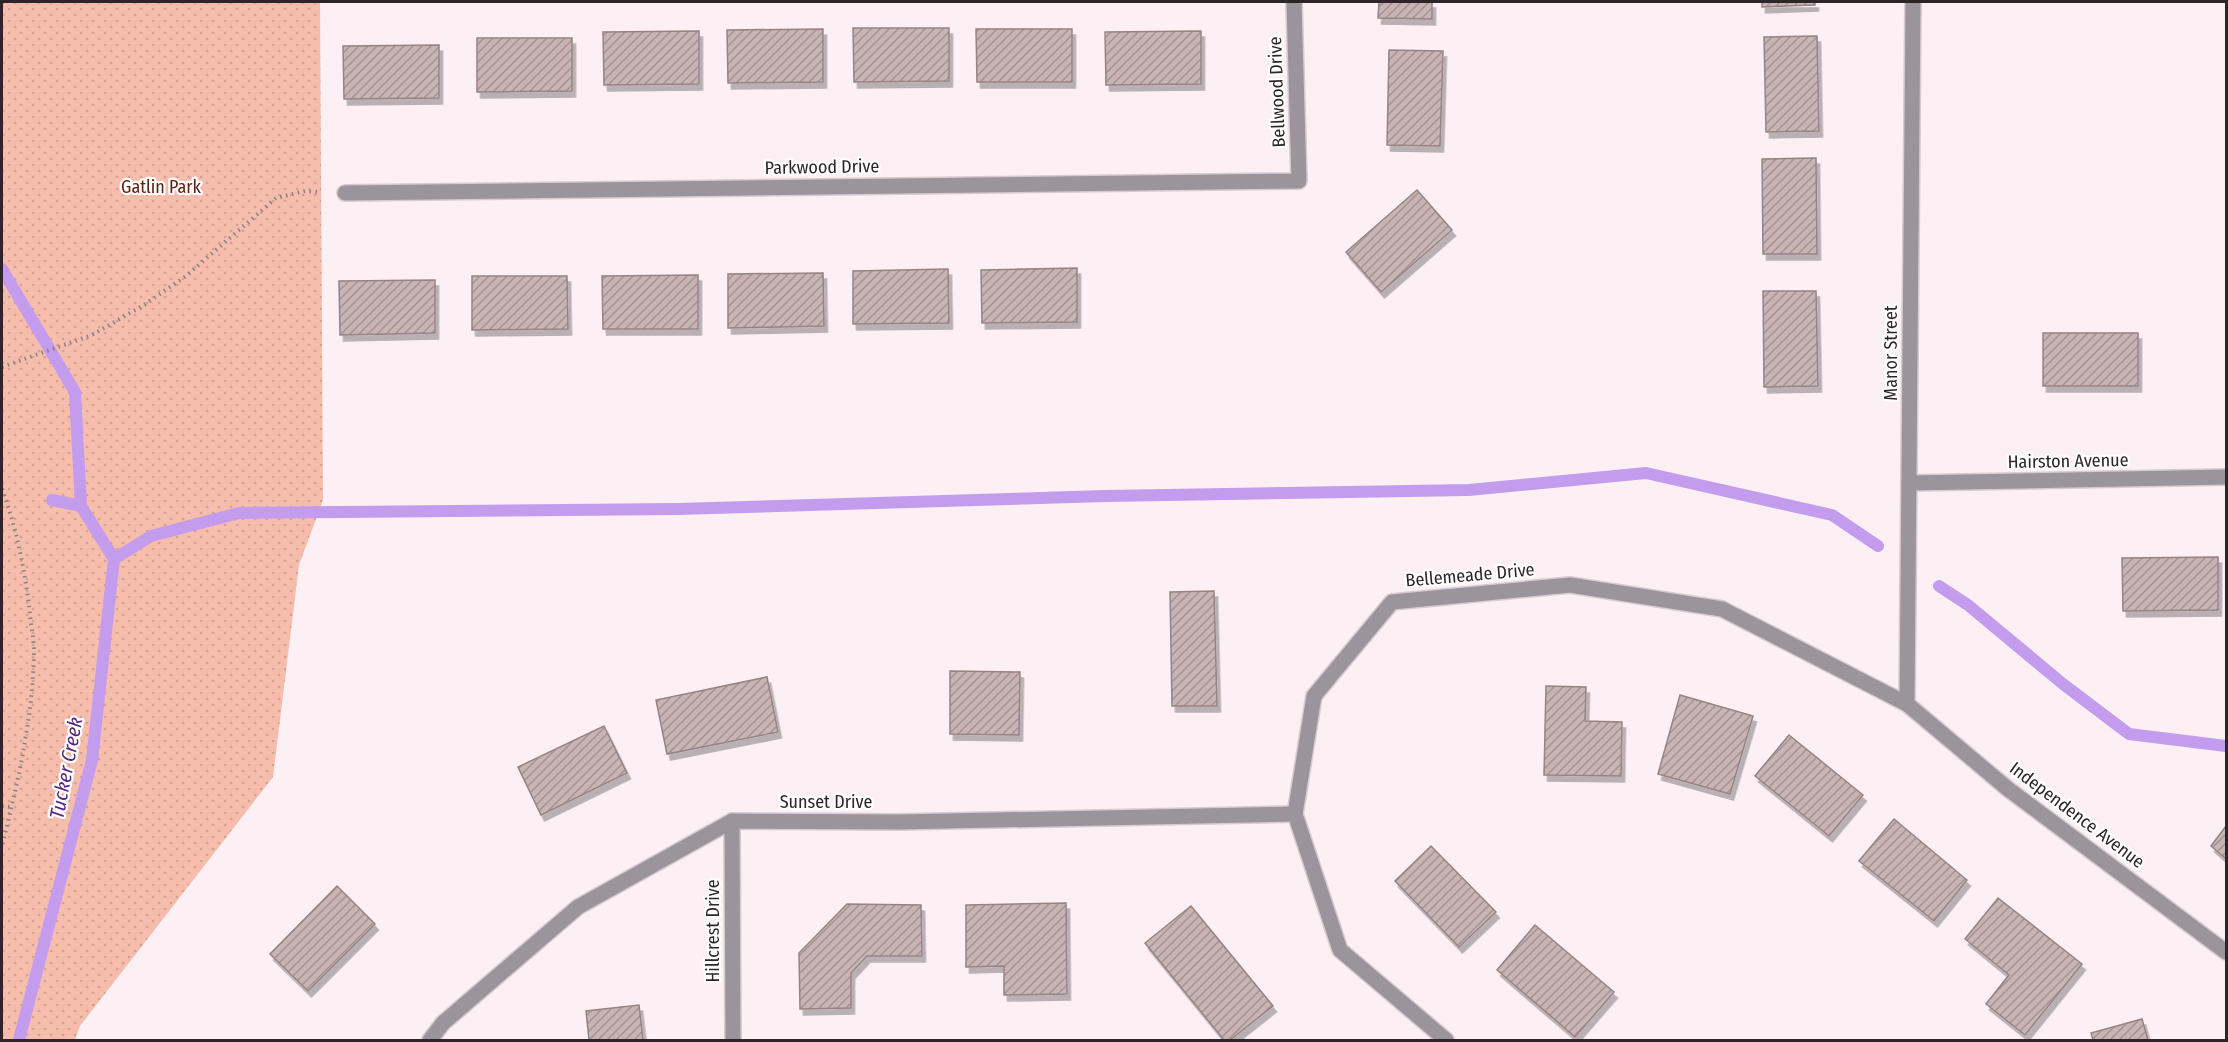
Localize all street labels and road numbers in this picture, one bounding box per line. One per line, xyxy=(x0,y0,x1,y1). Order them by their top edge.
street label: Bellwood Drive xyxy=(1264,36,1290,148)
street label: Parkwood Drive xyxy=(764,155,880,179)
street label: Manor Street xyxy=(1880,305,1902,401)
street label: Hairston Avenue xyxy=(2007,449,2129,473)
street label: Bellemeade Drive xyxy=(1405,558,1535,592)
street label: Independence Avenue xyxy=(2005,757,2149,873)
street label: Sunset Drive xyxy=(780,791,872,813)
street label: Hillcrest Drive xyxy=(702,879,724,983)

